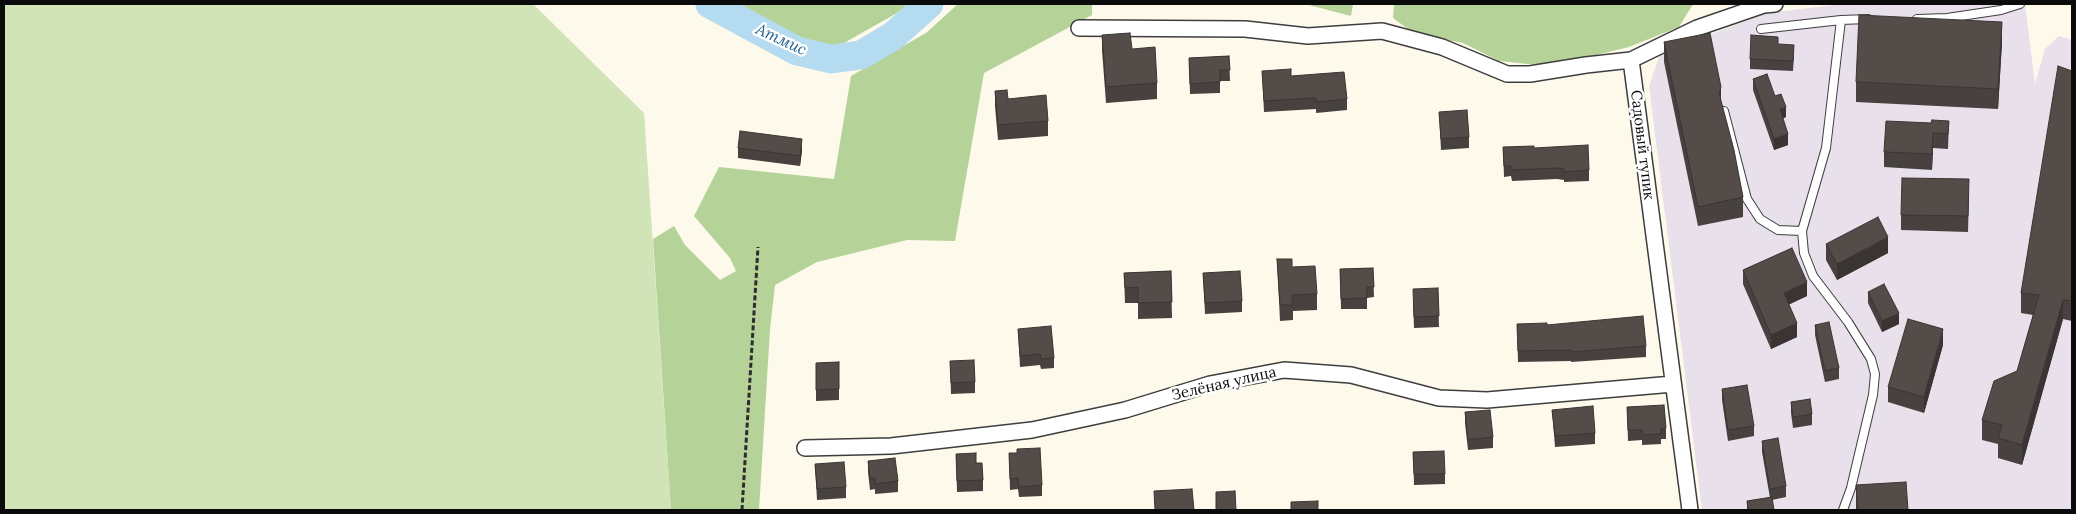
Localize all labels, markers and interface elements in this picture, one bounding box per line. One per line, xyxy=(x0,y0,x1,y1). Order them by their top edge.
water label: Атмис xyxy=(753,20,809,60)
street label: Садовый тупик xyxy=(1626,89,1658,201)
street label: Зелёная улица xyxy=(1170,363,1278,405)

